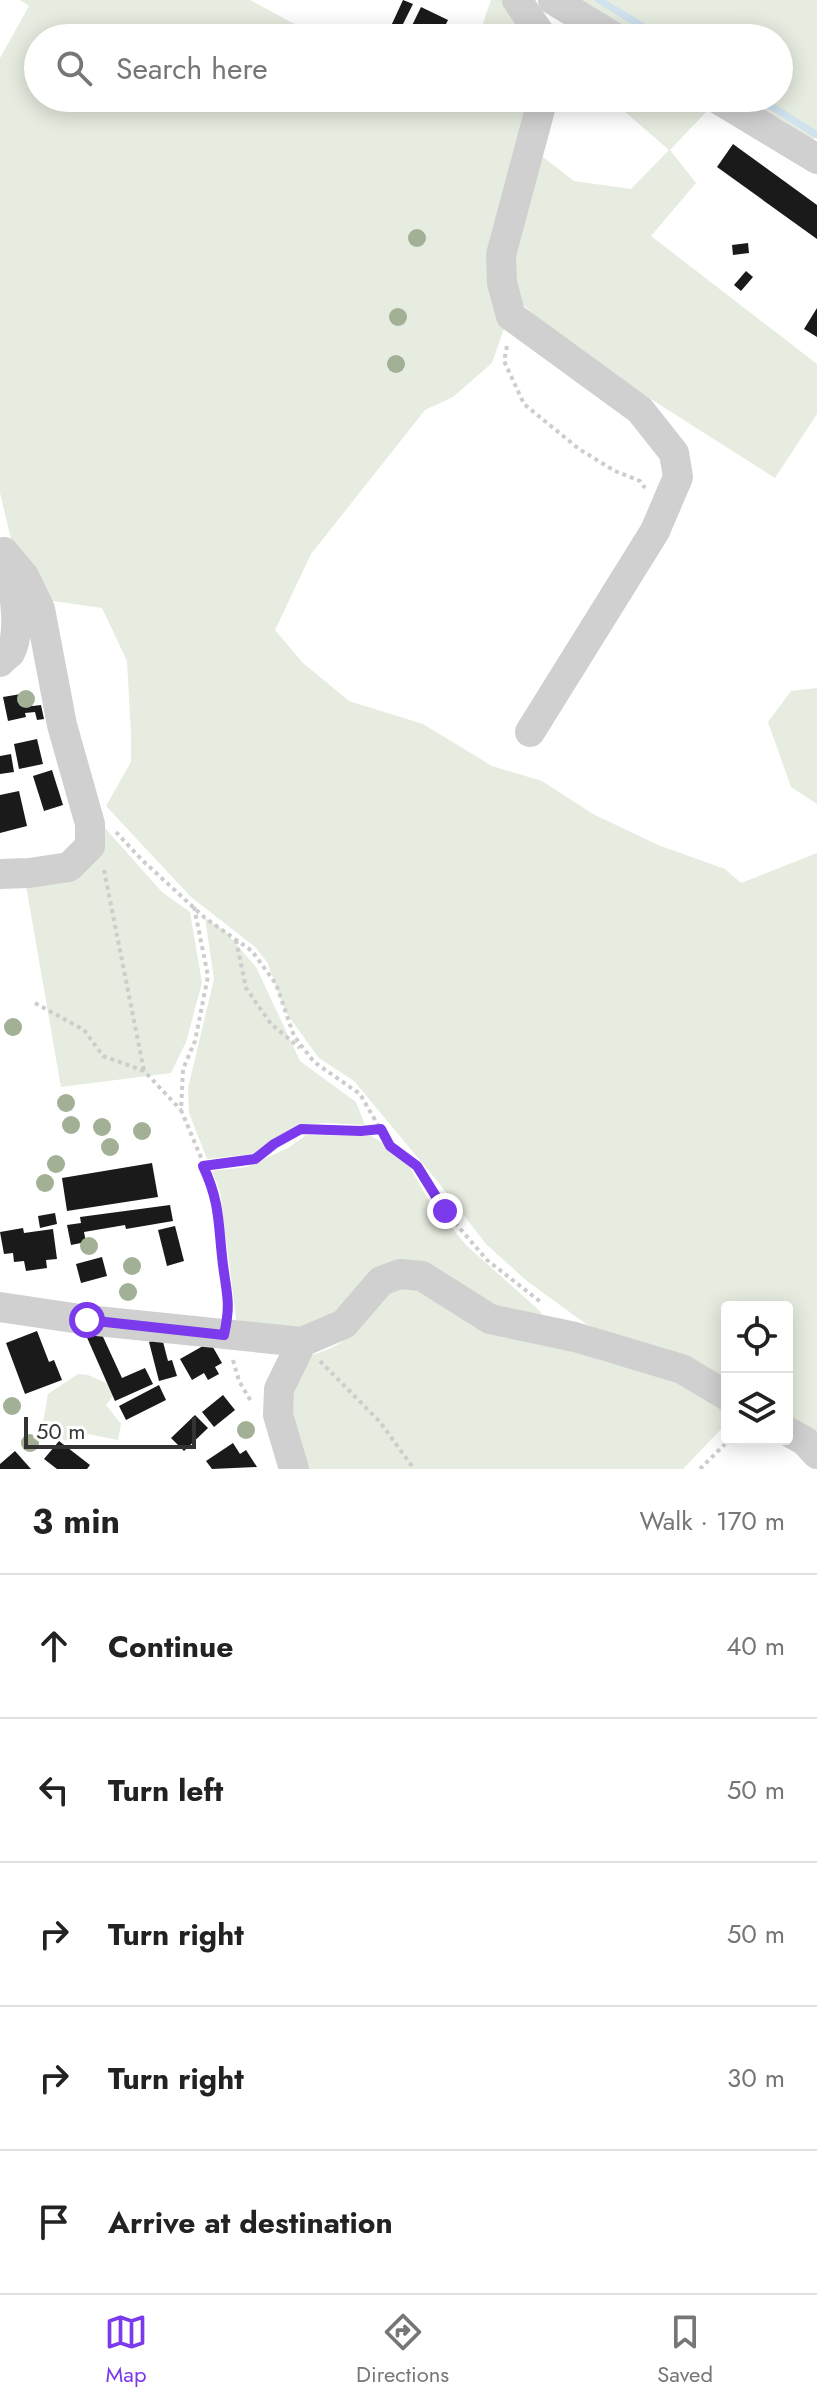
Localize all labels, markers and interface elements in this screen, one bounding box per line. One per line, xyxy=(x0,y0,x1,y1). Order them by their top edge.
search box xyxy=(24,24,793,112)
icon: search xyxy=(52,46,96,90)
text: Search here xyxy=(116,47,268,90)
route end xyxy=(427,1193,463,1229)
map controls xyxy=(721,1301,793,1445)
button: locate xyxy=(721,1301,793,1373)
route start xyxy=(69,1302,105,1338)
button: layers xyxy=(721,1373,793,1445)
scale bar xyxy=(24,1413,196,1449)
text: 50 m xyxy=(36,1415,85,1447)
text: 3 min xyxy=(32,1497,120,1546)
text: Walk · 170 m xyxy=(640,1502,785,1540)
icon: ahead xyxy=(32,1624,76,1668)
text: Continue xyxy=(108,1625,234,1668)
text: 40 m xyxy=(726,1627,785,1665)
icon: left xyxy=(32,1768,76,1812)
text: Turn left xyxy=(108,1769,223,1812)
text: 50 m xyxy=(727,1771,785,1809)
icon: right xyxy=(32,1912,76,1956)
text: Turn right xyxy=(108,1913,244,1956)
text: 50 m xyxy=(727,1915,785,1953)
icon: right xyxy=(32,2056,76,2100)
text: Turn right xyxy=(108,2057,244,2100)
text: 30 m xyxy=(727,2059,785,2097)
icon: arrive xyxy=(32,2200,76,2244)
text: Arrive at destination xyxy=(108,2201,393,2244)
tab: Map xyxy=(104,2310,148,2390)
tab: Directions xyxy=(356,2310,449,2390)
tab: Saved xyxy=(657,2310,713,2390)

